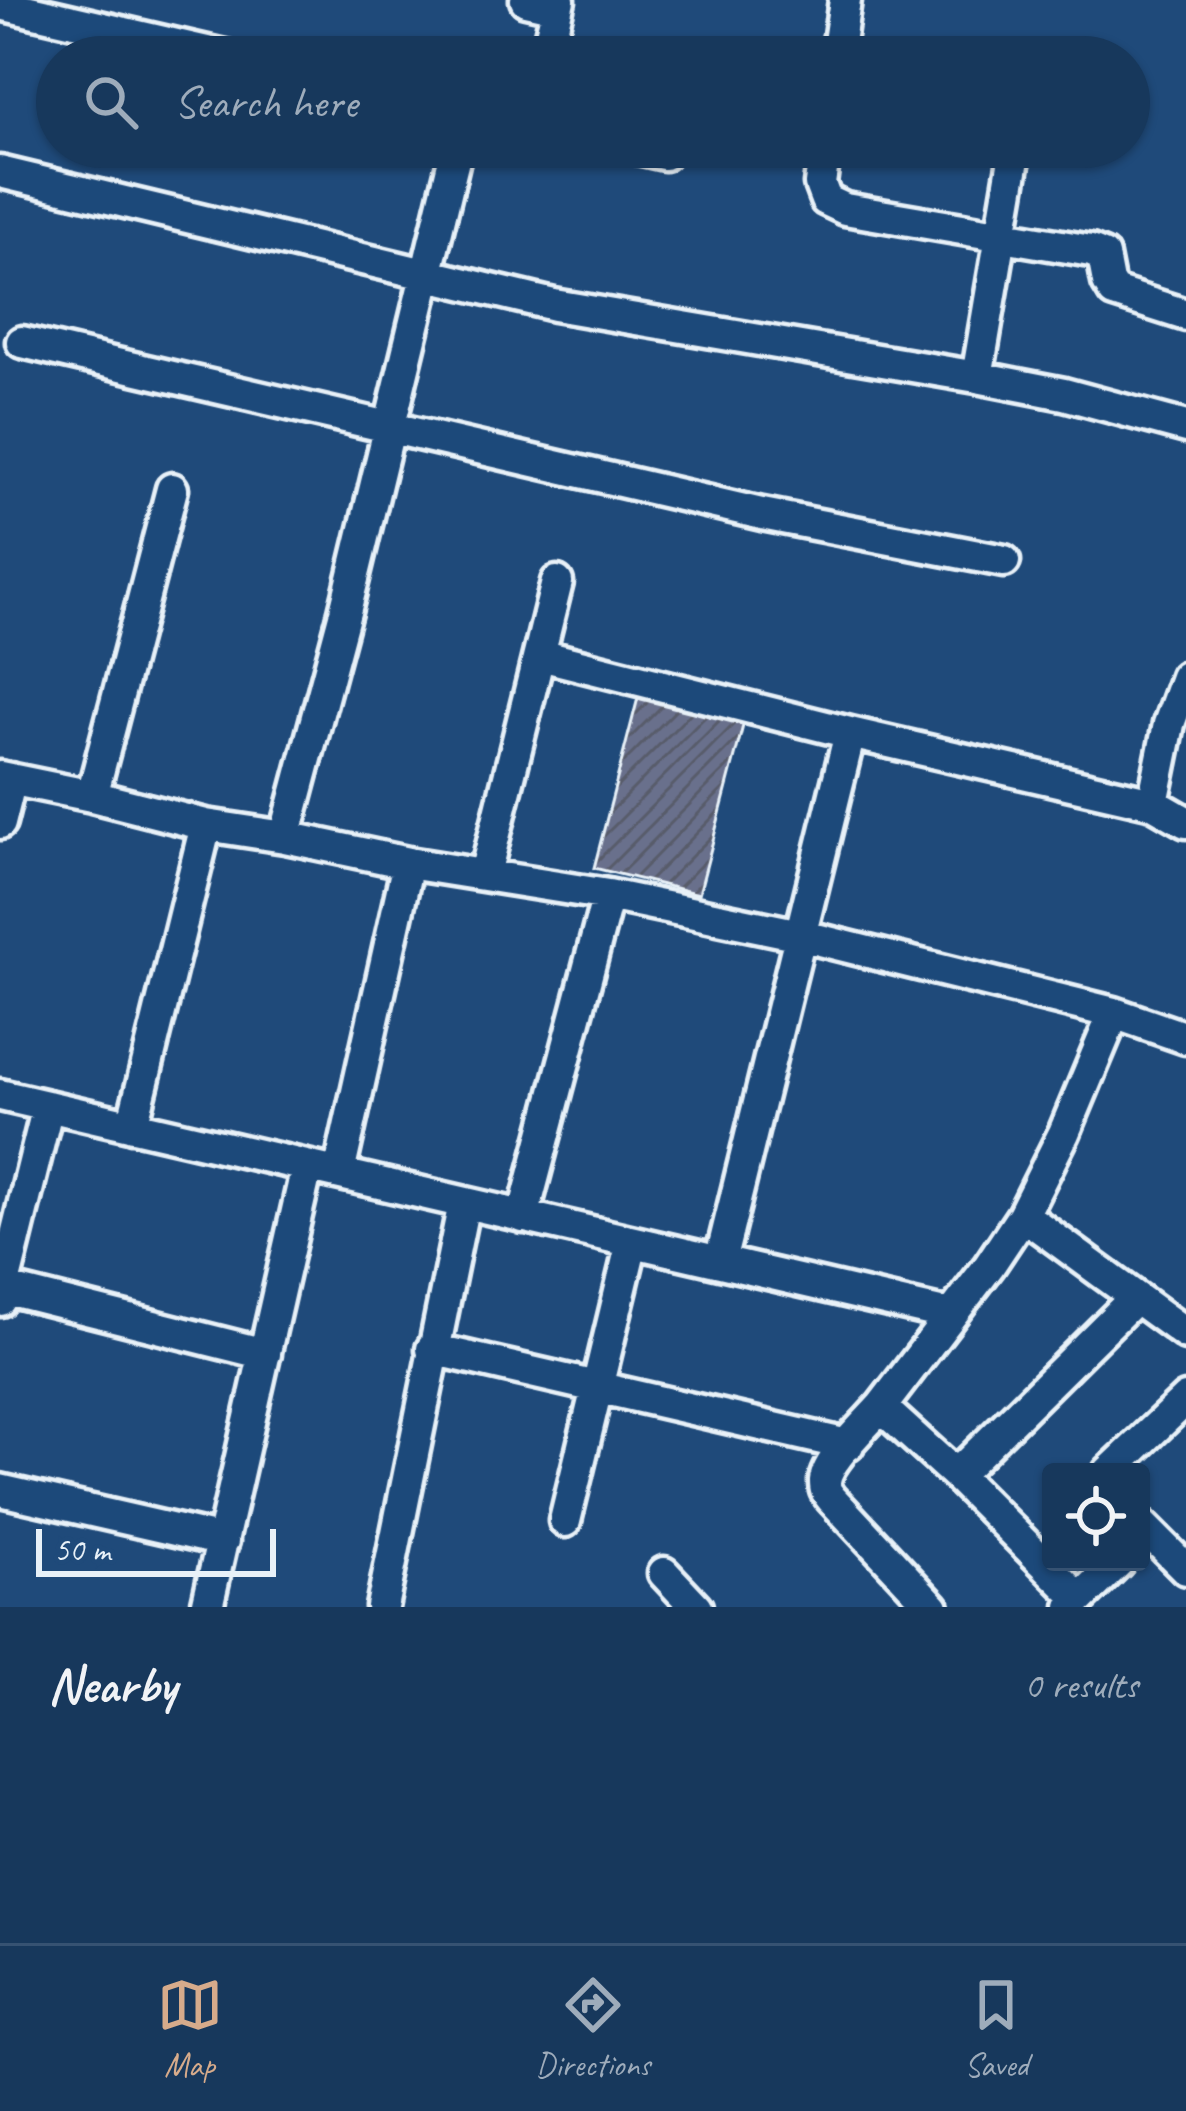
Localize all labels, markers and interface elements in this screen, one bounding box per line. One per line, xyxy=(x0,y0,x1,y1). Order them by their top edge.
search box xyxy=(36,36,1150,168)
icon: search xyxy=(78,69,144,135)
text: Search here xyxy=(174,74,357,131)
map controls xyxy=(1042,1463,1150,1571)
button: locate xyxy=(1042,1463,1150,1571)
scale bar xyxy=(36,1523,276,1576)
text: 50 m xyxy=(54,1529,110,1571)
text: Nearby xyxy=(48,1653,176,1717)
text: 0 results xyxy=(1024,1661,1138,1710)
tab: Map xyxy=(157,1972,223,2086)
tab: Directions xyxy=(536,1972,650,2086)
tab: Saved xyxy=(963,1972,1029,2086)

